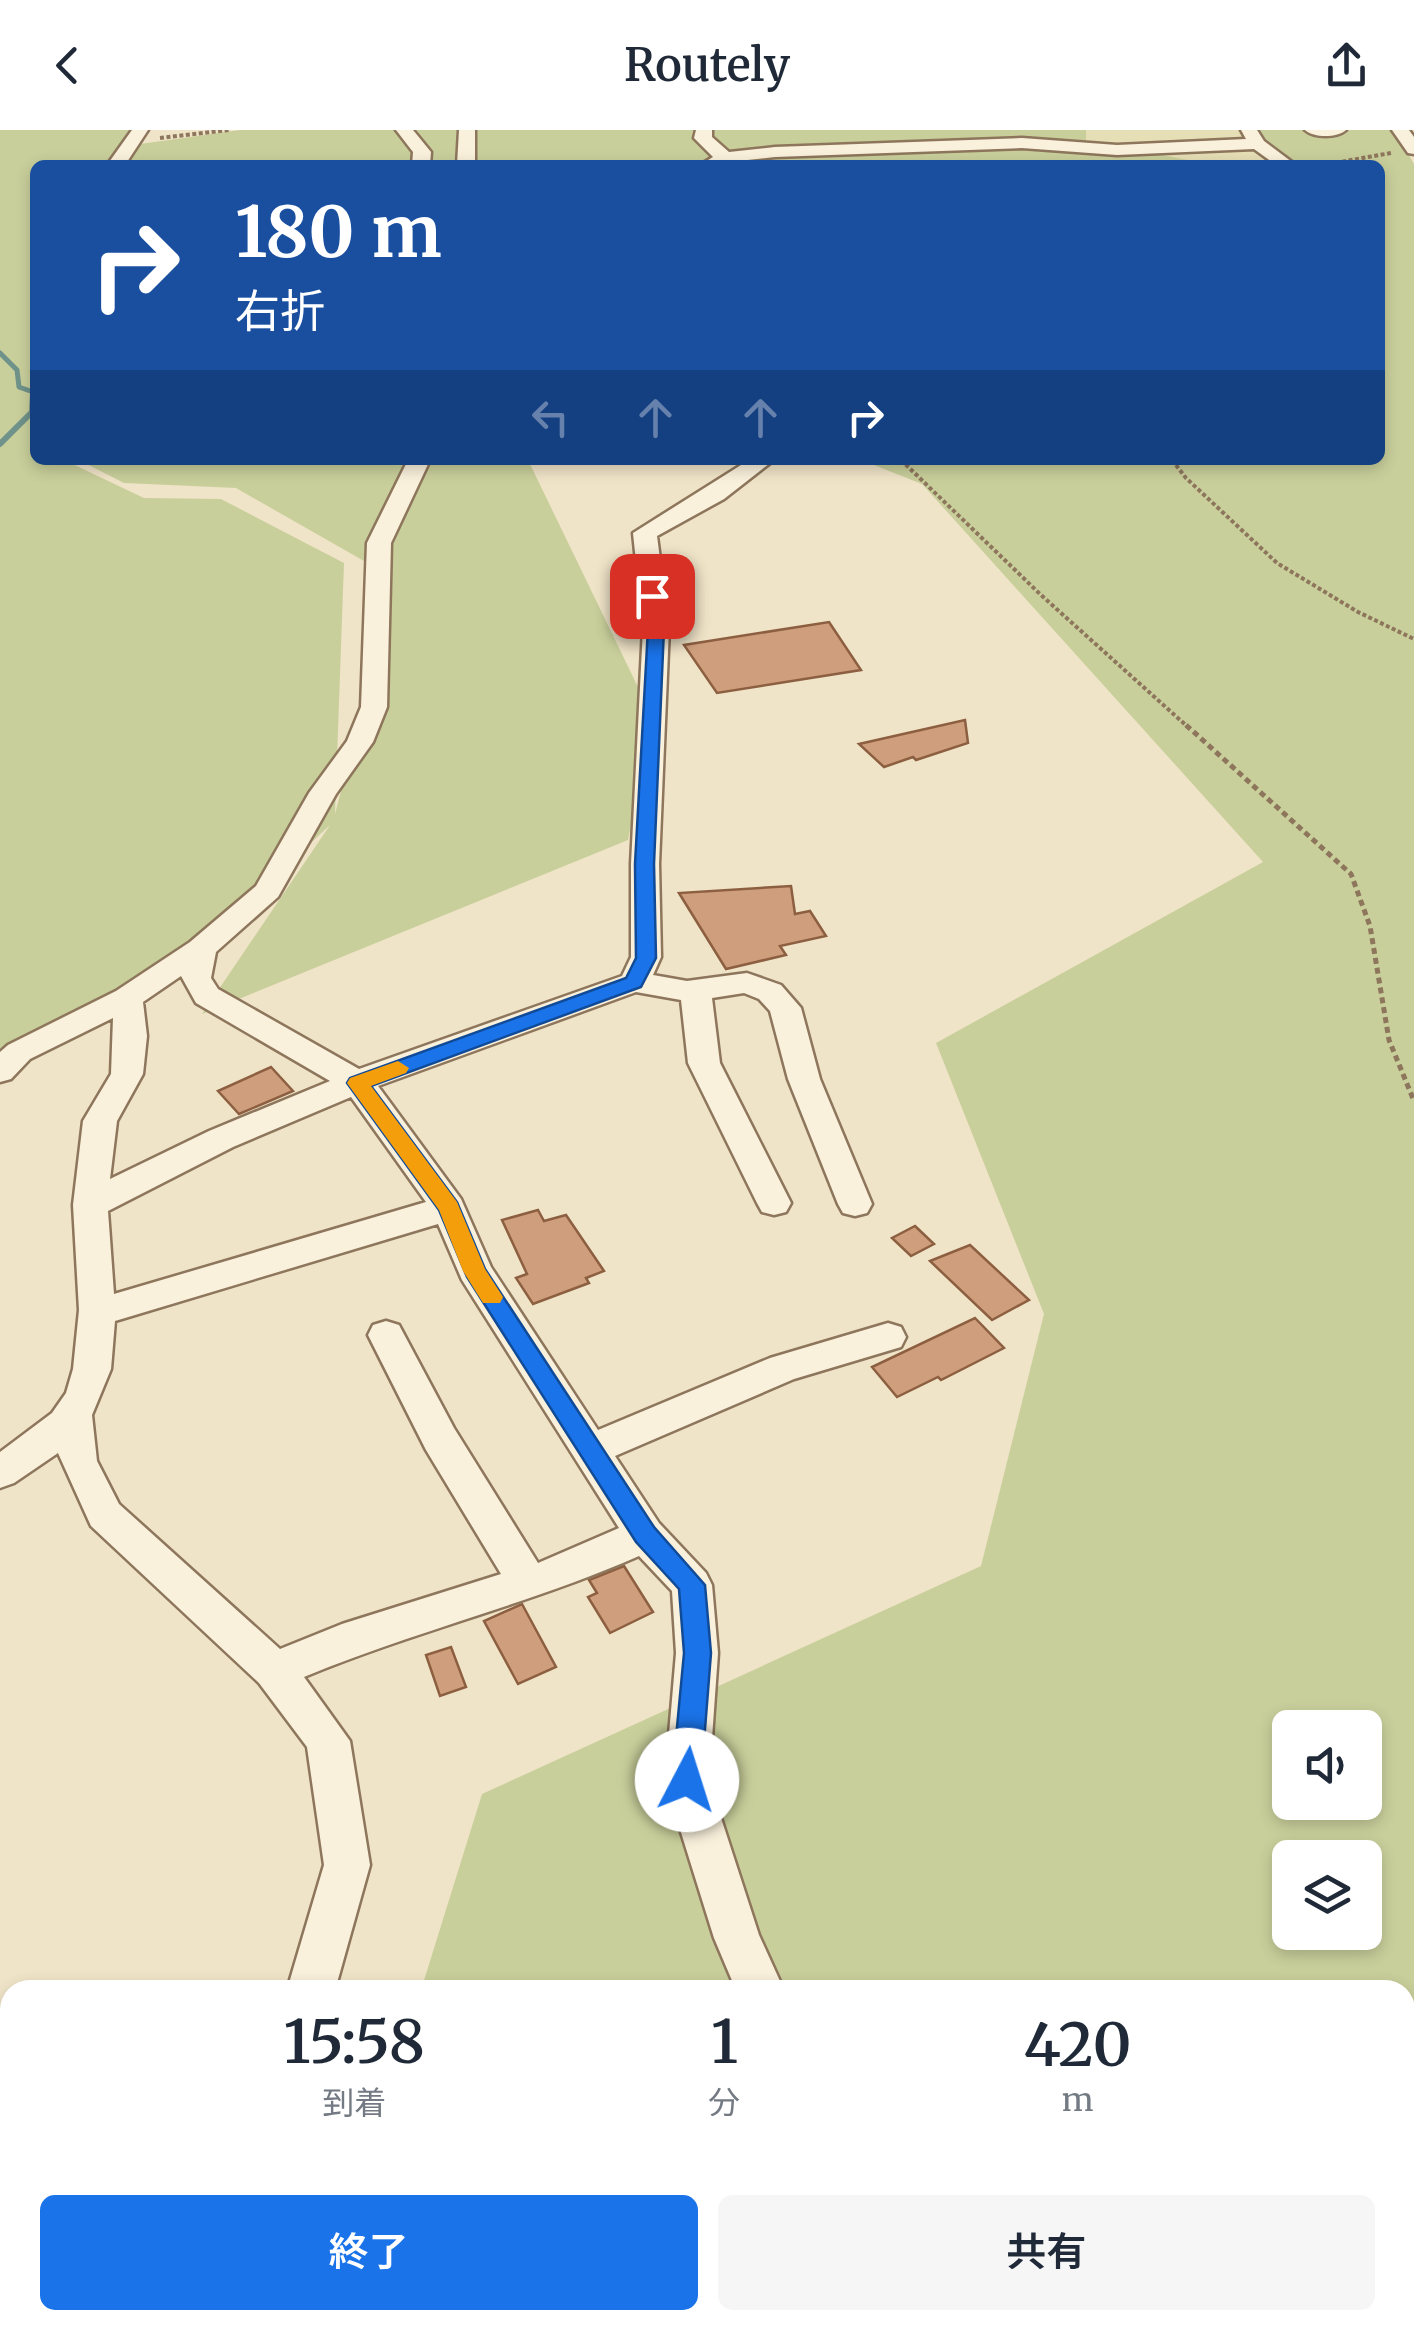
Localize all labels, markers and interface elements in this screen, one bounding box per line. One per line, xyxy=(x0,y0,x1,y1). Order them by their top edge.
text: Routely xyxy=(624,37,790,93)
icon: back xyxy=(40,38,95,93)
icon: share xyxy=(1319,38,1374,93)
text: 180 m xyxy=(235,188,442,276)
icon: right xyxy=(70,200,200,330)
text: 右折 xyxy=(235,283,325,339)
icon: left xyxy=(523,390,578,445)
icon: ahead xyxy=(628,390,683,445)
icon: ahead xyxy=(733,390,788,445)
icon: right xyxy=(838,390,893,445)
pin xyxy=(610,554,695,639)
icon: arrive xyxy=(625,569,680,624)
map controls xyxy=(1272,1710,1382,1950)
button: sound xyxy=(1272,1710,1382,1820)
position arrow xyxy=(635,1728,739,1832)
button: layers xyxy=(1272,1840,1382,1950)
text: 15:58 xyxy=(283,2004,425,2079)
text: 1 xyxy=(711,2004,738,2079)
text: 420 xyxy=(1024,2007,1132,2082)
text: m xyxy=(1062,2080,1094,2120)
text: 到着 xyxy=(322,2083,386,2123)
text: 分 xyxy=(708,2083,740,2123)
button: 終了 xyxy=(40,2195,698,2310)
button: 共有 xyxy=(718,2195,1375,2310)

